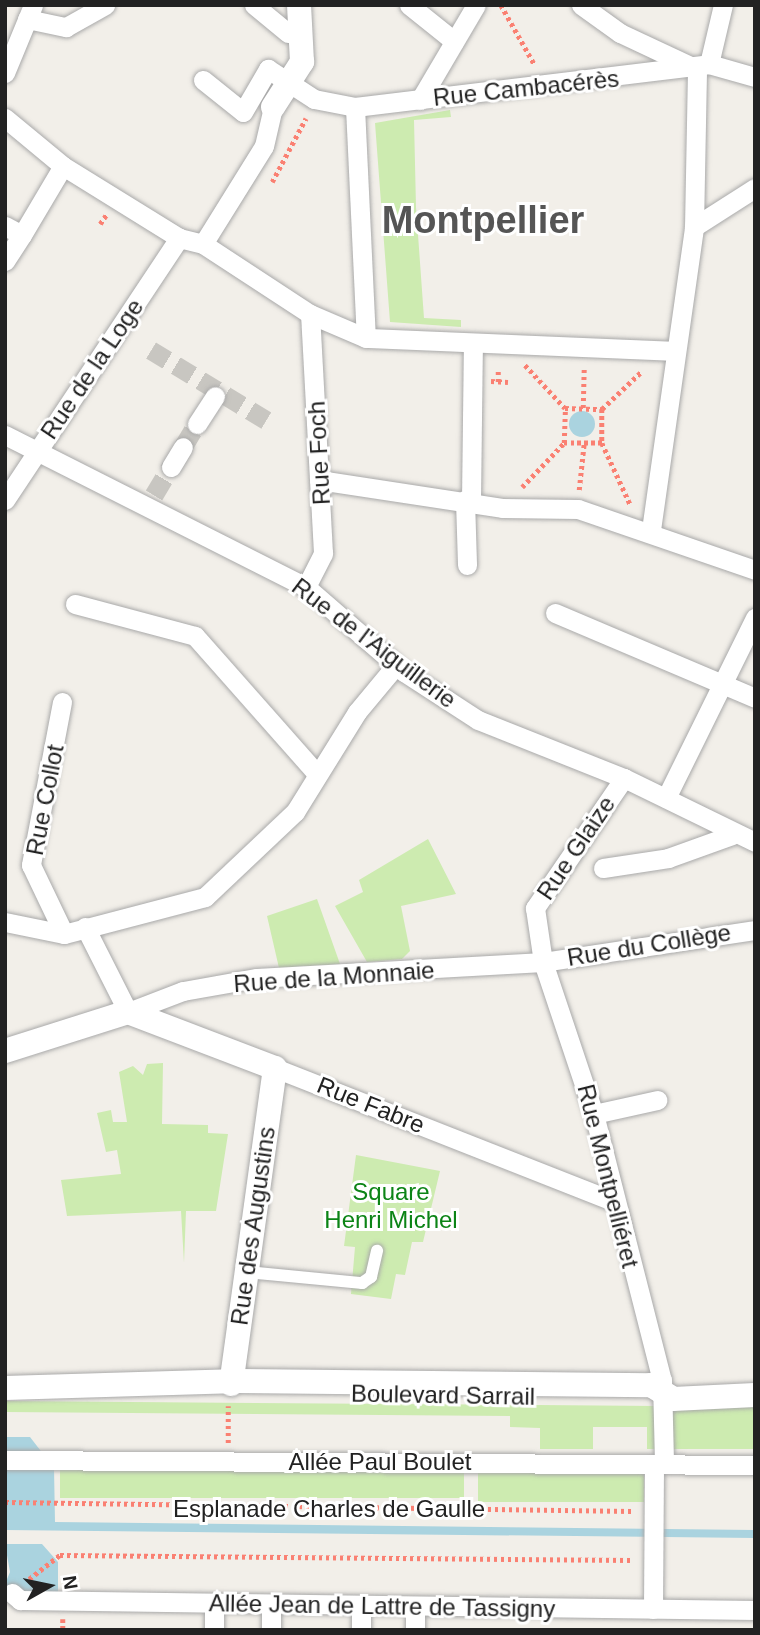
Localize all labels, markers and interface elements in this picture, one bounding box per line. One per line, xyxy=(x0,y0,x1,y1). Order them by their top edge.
street label: Rue Cambacérès xyxy=(432,64,620,112)
district label: Montpellier xyxy=(382,198,584,244)
street label: Rue de la Loge xyxy=(35,293,149,445)
street label: Rue Foch xyxy=(302,400,336,506)
street label: Rue de l'Aiguillerie xyxy=(286,572,462,714)
street label: Rue Collot xyxy=(20,742,70,858)
street label: Rue Glaize xyxy=(531,791,621,905)
street label: Rue du Collège xyxy=(565,918,733,972)
street label: Rue de la Monnaie xyxy=(233,956,435,998)
street label: Rue Fabre xyxy=(313,1070,429,1140)
street label: Rue Montpelliéret xyxy=(571,1081,645,1271)
street label: Rue des Augustins xyxy=(225,1124,281,1328)
park label: Square Henri Michel xyxy=(324,1178,458,1234)
street label: Boulevard Sarrail xyxy=(351,1379,535,1411)
street label: Allée Paul Boulet xyxy=(289,1448,471,1476)
street label: Esplanade Charles de Gaulle xyxy=(173,1495,485,1523)
north arrow xyxy=(14,1551,84,1621)
text: N xyxy=(59,1574,82,1591)
street label: Allée Jean de Lattre de Tassigny xyxy=(208,1589,556,1623)

